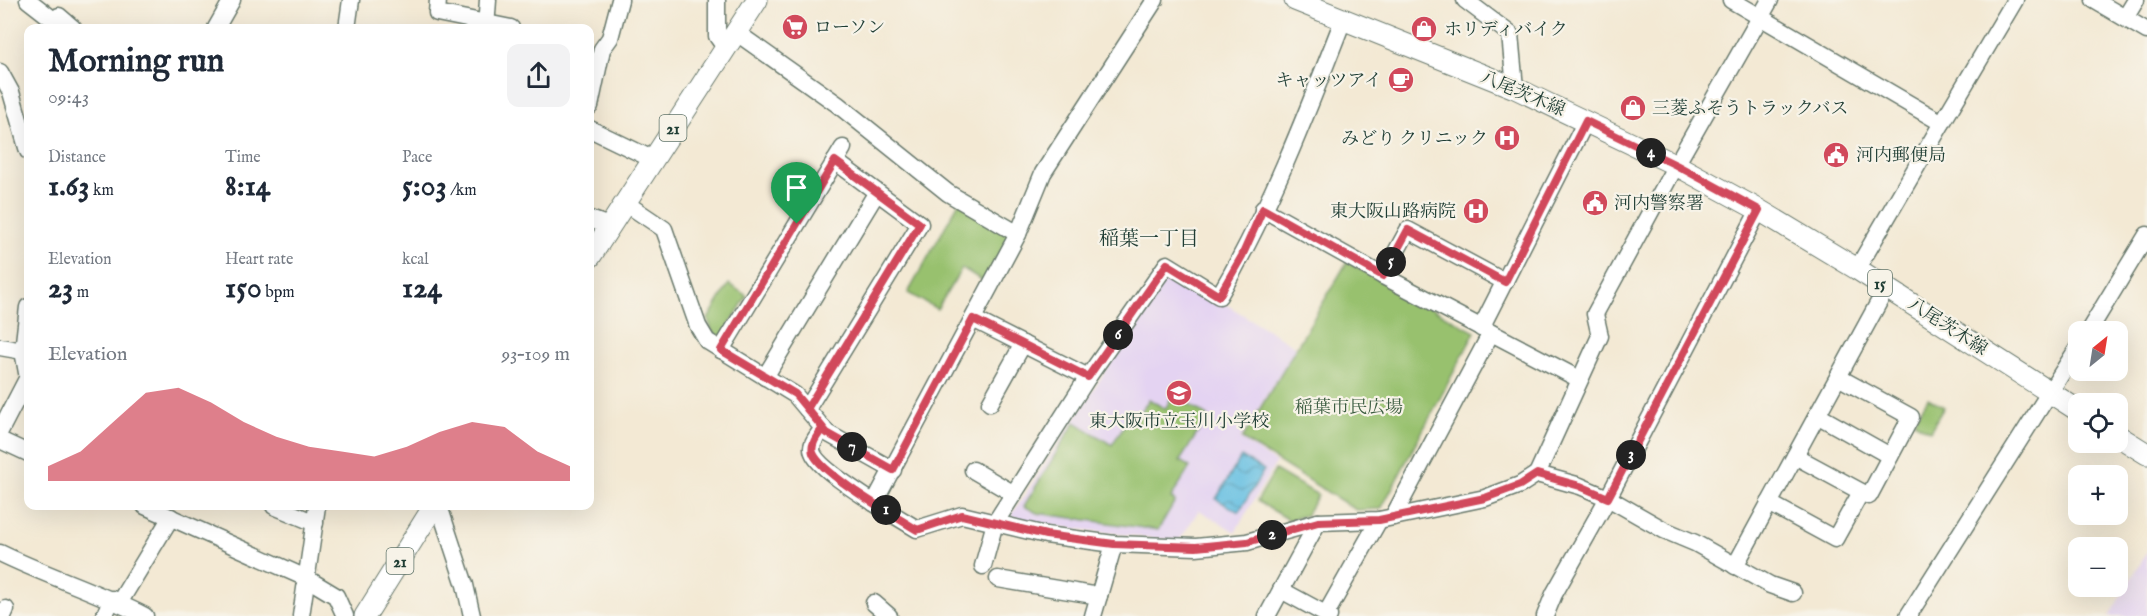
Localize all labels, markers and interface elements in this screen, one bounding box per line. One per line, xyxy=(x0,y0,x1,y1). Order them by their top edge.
supermarket icon: ローソン xyxy=(780,12,810,42)
shop icon: ホリディバイク xyxy=(1409,14,1439,44)
place label: ローソン xyxy=(814,17,885,40)
place label: ホリディバイク xyxy=(1444,19,1568,42)
text: Morning run xyxy=(48,41,224,83)
button: share xyxy=(507,44,570,107)
cafe icon: キャッツアイ xyxy=(1386,65,1416,95)
street label: 八尾茨木線 xyxy=(1476,66,1568,123)
place label: キャッツアイ xyxy=(1276,70,1382,93)
text: 09:43 xyxy=(48,85,89,110)
shop icon: 三菱ふそうトラックバス xyxy=(1618,93,1648,123)
place label: 三菱ふそうトラックバス xyxy=(1652,98,1849,121)
road number: 21 xyxy=(660,115,686,141)
hospital icon: みどり クリニック xyxy=(1492,123,1522,153)
place label: みどり クリニック xyxy=(1341,128,1488,151)
pin: 4 xyxy=(1636,138,1666,168)
public building icon: 河内郵便局 xyxy=(1821,140,1851,170)
text: 4 xyxy=(1647,143,1655,163)
place label: 河内郵便局 xyxy=(1856,145,1946,168)
text: Distance xyxy=(48,148,106,168)
text: Time xyxy=(225,148,261,168)
text: Pace xyxy=(402,148,432,168)
pin xyxy=(771,162,822,224)
text: 1.63 xyxy=(48,168,89,206)
text: 8:14 xyxy=(225,168,271,206)
text: 5:03 xyxy=(402,168,447,206)
icon: arrive xyxy=(780,171,813,204)
text: km xyxy=(89,181,114,201)
text: /km xyxy=(447,181,477,201)
public building icon: 河内警察署 xyxy=(1580,188,1610,218)
place label: 河内警察署 xyxy=(1614,193,1704,216)
hospital icon: 東大阪山路病院 xyxy=(1461,196,1491,226)
place label: 東大阪山路病院 xyxy=(1330,201,1456,224)
district label: 稲葉一丁目 xyxy=(1099,227,1199,252)
pin: 5 xyxy=(1376,247,1406,277)
text: Elevation xyxy=(48,250,111,270)
text: Heart rate xyxy=(225,250,293,270)
text: kcal xyxy=(402,250,429,270)
text: 5 xyxy=(1388,252,1394,272)
text: 23 xyxy=(48,270,73,308)
text: 150 xyxy=(225,270,262,308)
text: 124 xyxy=(402,270,442,308)
road number: 15 xyxy=(1868,270,1892,296)
text: m xyxy=(73,283,89,303)
text: bpm xyxy=(262,283,295,303)
street label: 八尾茨木線 xyxy=(1903,293,1991,361)
pin: 6 xyxy=(1103,320,1133,350)
north arrow xyxy=(2068,321,2128,381)
map controls xyxy=(2068,321,2128,597)
text: 6 xyxy=(1115,325,1121,345)
text: Elevation xyxy=(48,342,127,367)
text: 93–109 m xyxy=(501,342,570,367)
school or university icon: 東大阪市立玉川小学校 xyxy=(1164,378,1194,408)
button: locate xyxy=(2068,393,2128,453)
park label: 稲葉市民広場 xyxy=(1295,397,1403,420)
place label: 東大阪市立玉川小学校 xyxy=(1089,411,1269,434)
pin: 7 xyxy=(837,432,867,462)
text: 7 xyxy=(848,437,856,457)
pin: 3 xyxy=(1616,440,1646,470)
text: 3 xyxy=(1628,445,1634,465)
button: + xyxy=(2068,465,2128,525)
pin: 1 xyxy=(871,495,901,525)
text: 1 xyxy=(883,500,889,520)
pin: 2 xyxy=(1257,520,1287,550)
text: 2 xyxy=(1268,525,1276,545)
button: − xyxy=(2068,537,2128,597)
road number: 21 xyxy=(386,548,414,574)

